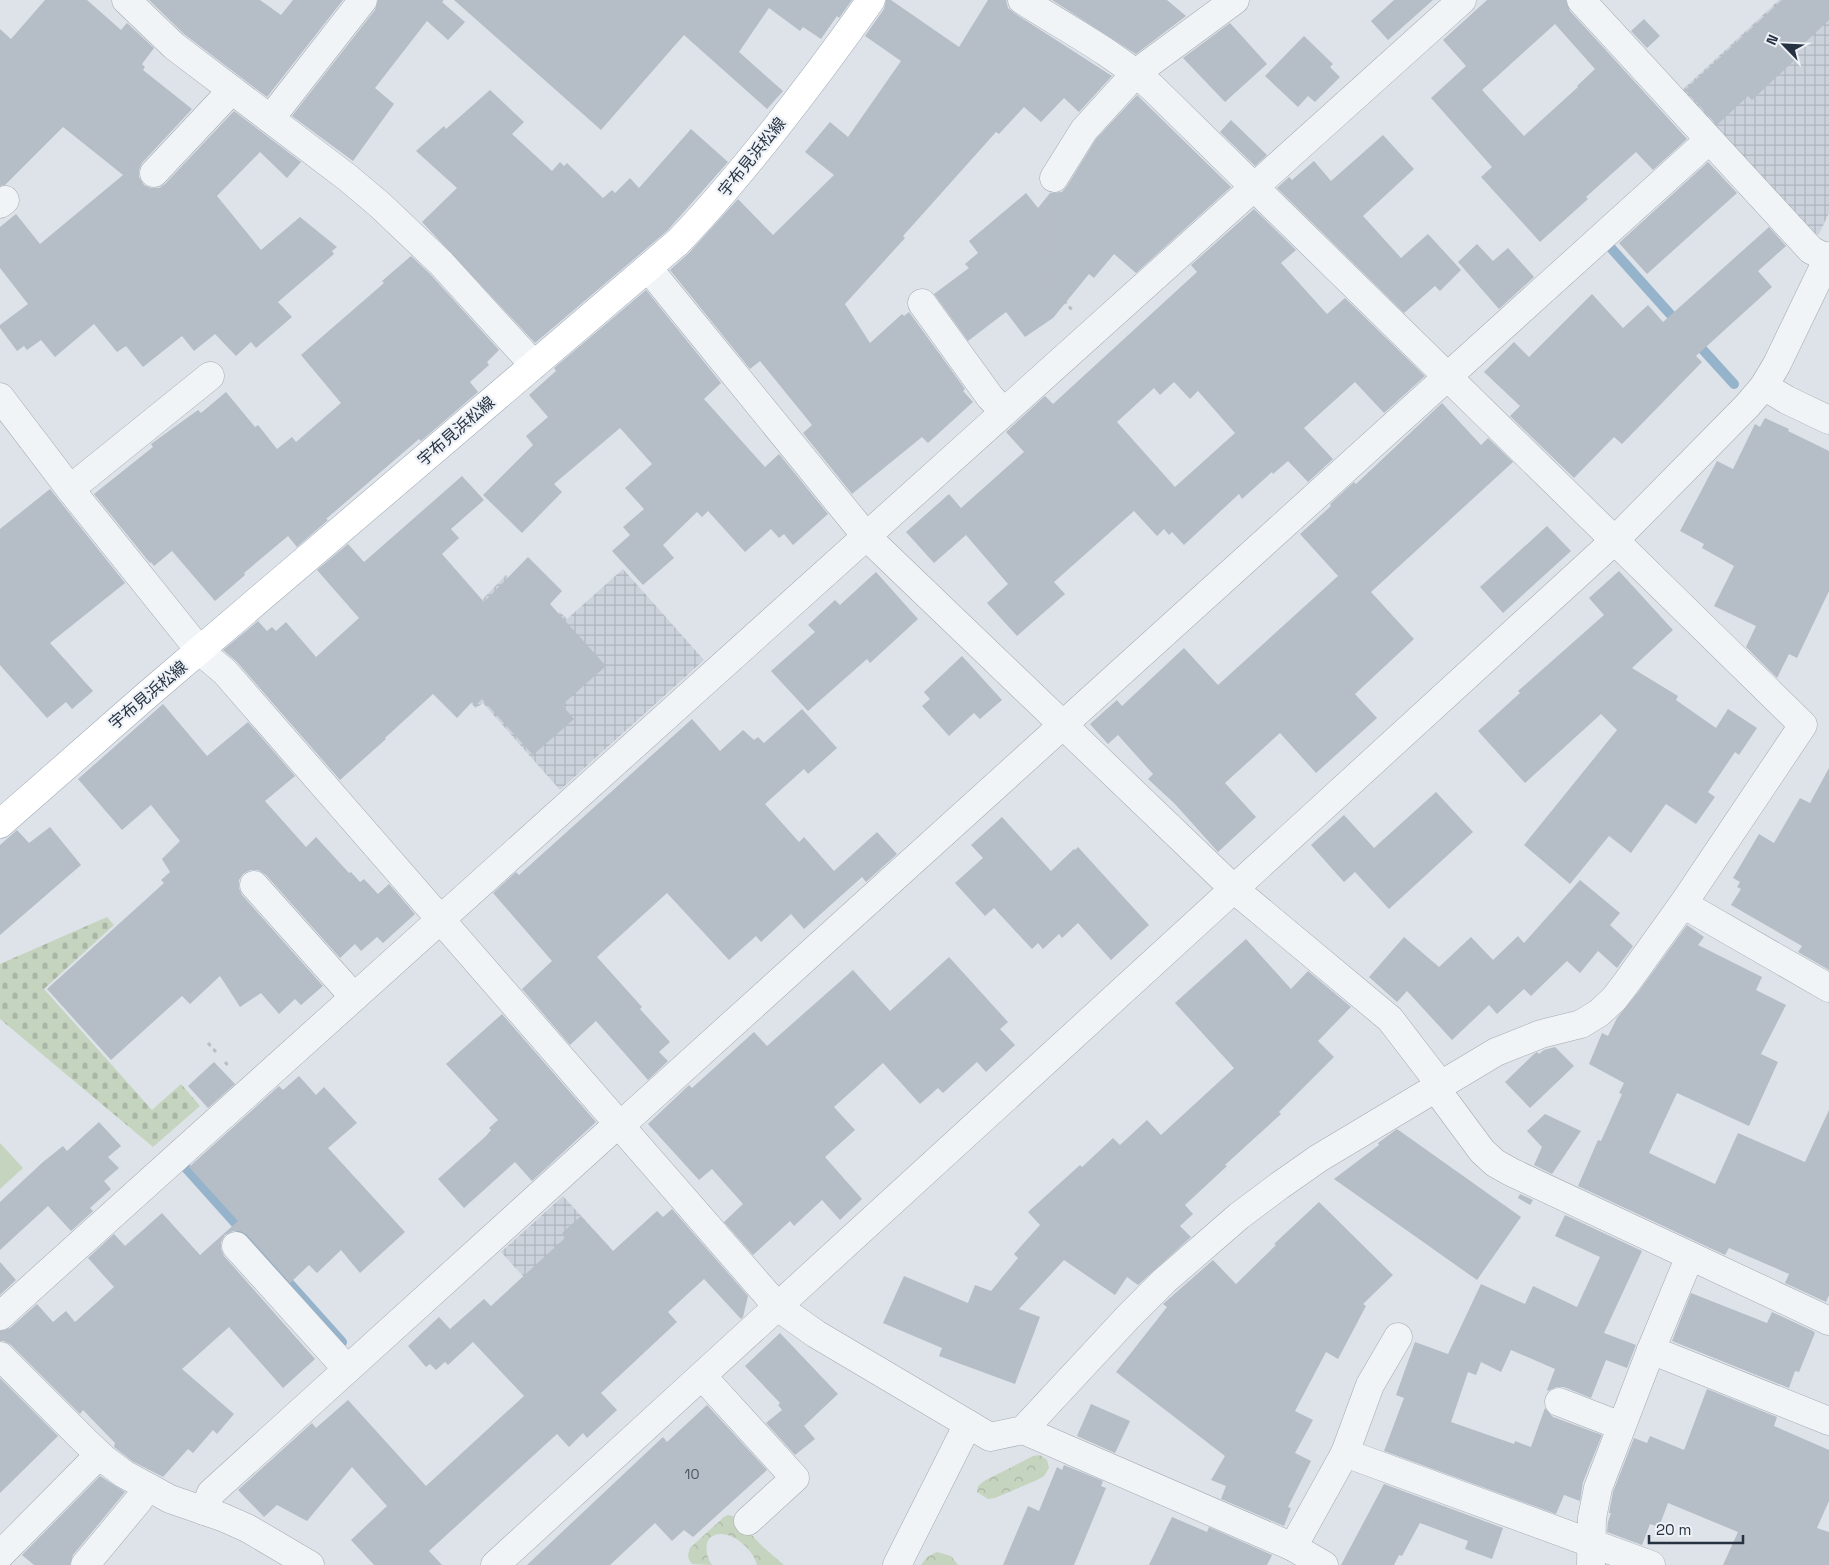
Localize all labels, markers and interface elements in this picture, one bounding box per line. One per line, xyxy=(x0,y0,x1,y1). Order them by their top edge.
north arrow xyxy=(1759,20,1809,70)
text: N xyxy=(1762,32,1782,48)
street label: 宇布見浜松線 xyxy=(714,113,790,201)
street label: 宇布見浜松線 xyxy=(413,392,499,470)
street label: 宇布見浜松線 xyxy=(104,656,192,734)
house number: 10 xyxy=(685,1465,699,1483)
scale bar xyxy=(1649,1512,1743,1544)
text: 20 m xyxy=(1656,1520,1691,1539)

